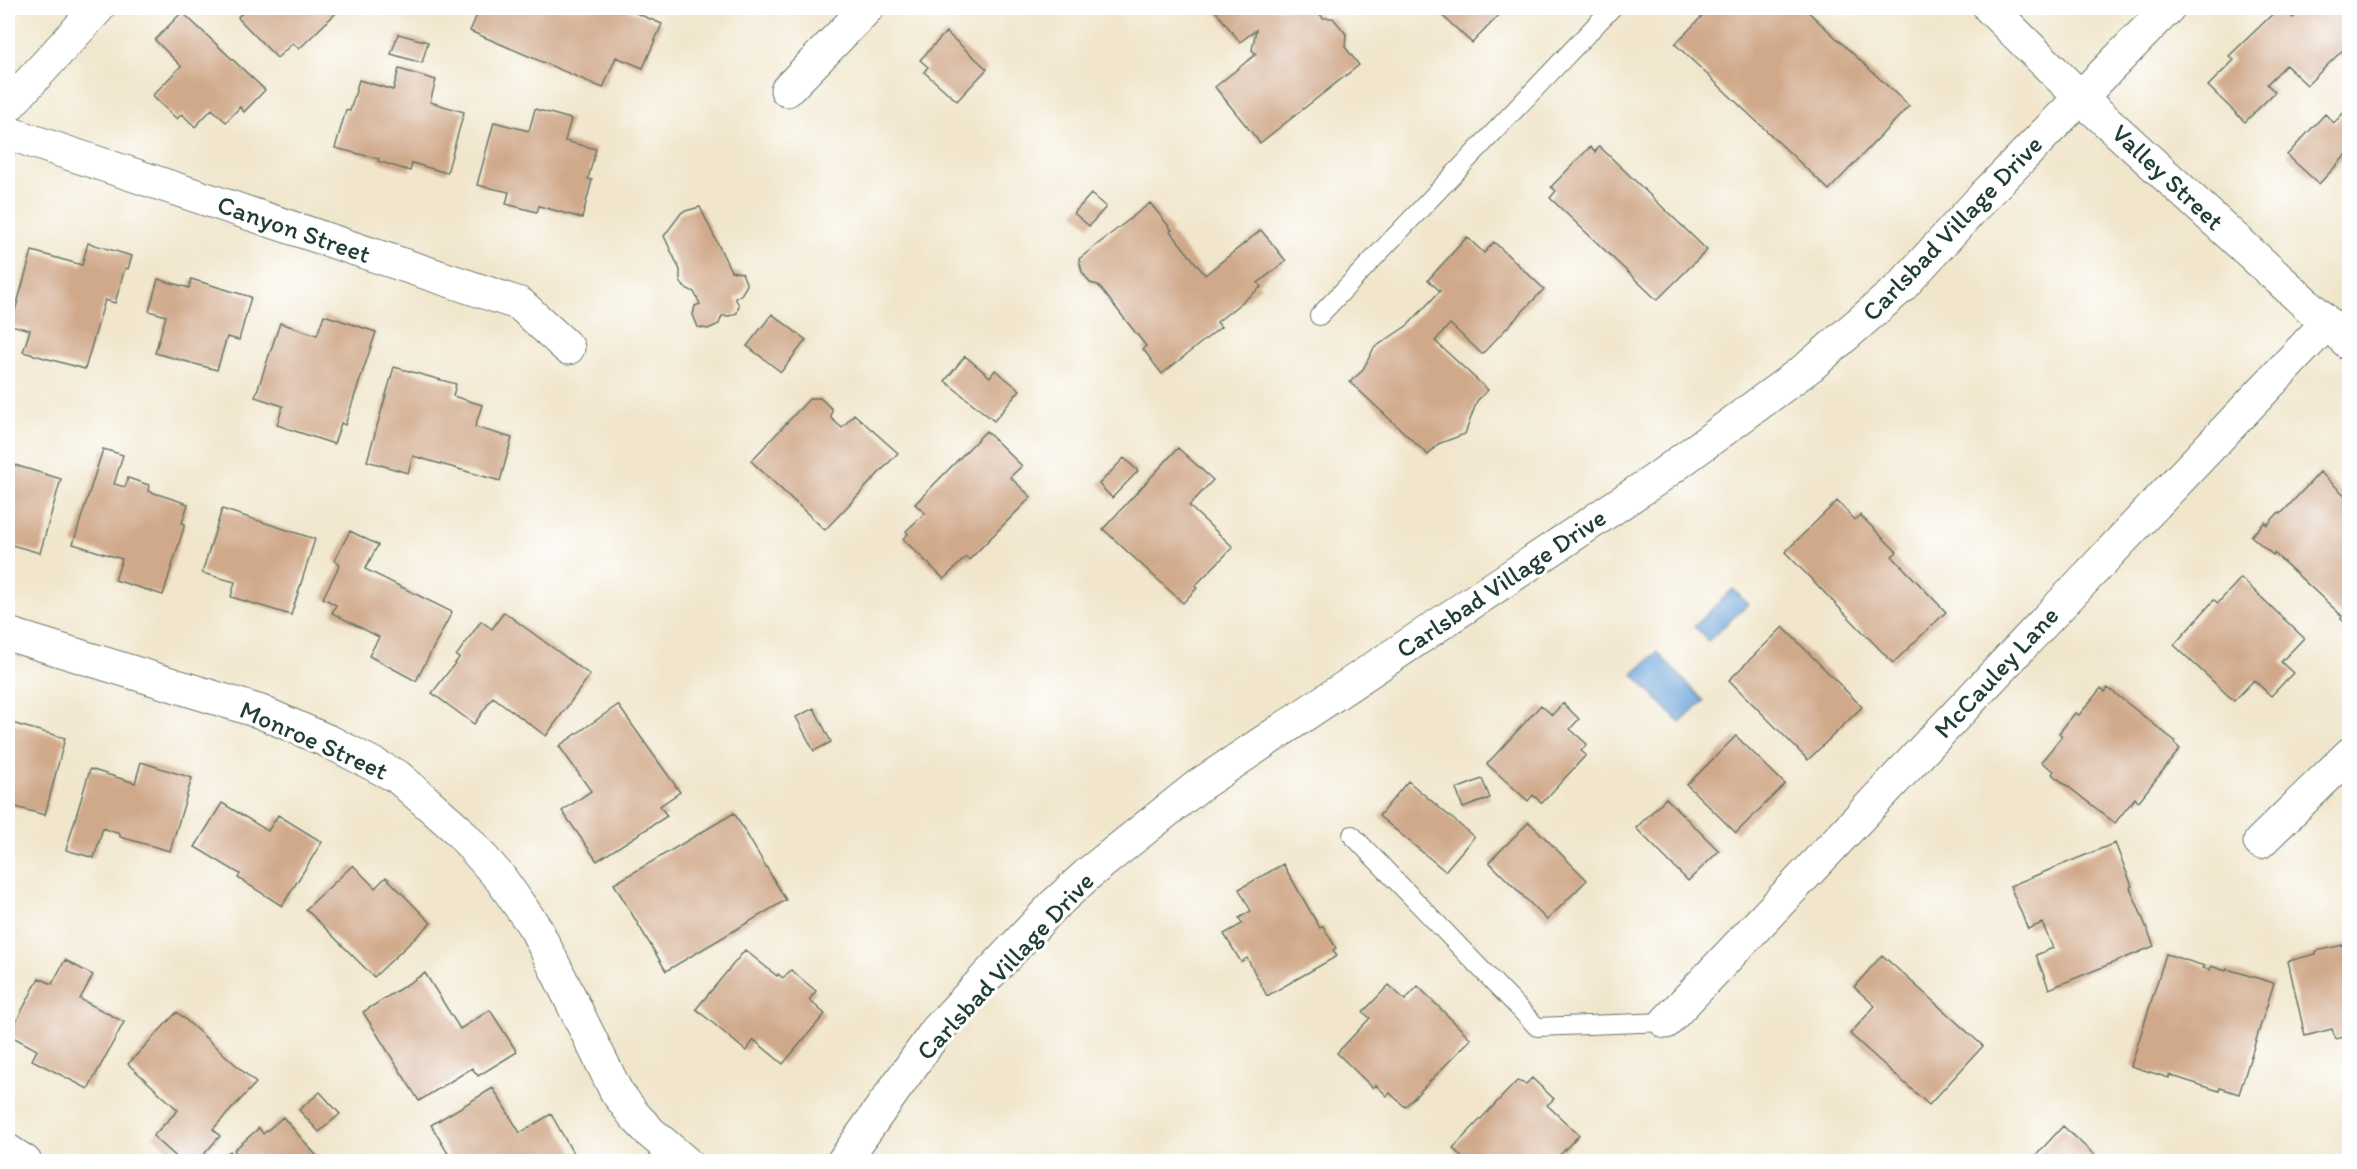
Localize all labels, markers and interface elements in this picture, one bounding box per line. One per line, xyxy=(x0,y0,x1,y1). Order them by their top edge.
street label: Valley Street xyxy=(2105,117,2231,237)
street label: Carlsbad Village Drive xyxy=(1855,128,2049,328)
street label: Canyon Street xyxy=(213,188,375,270)
street label: Carlsbad Village Drive xyxy=(1390,501,1612,665)
street label: McCauley Lane xyxy=(1927,599,2065,745)
street label: Monroe Street xyxy=(235,693,393,787)
street label: Carlsbad Village Drive xyxy=(909,865,1101,1067)

